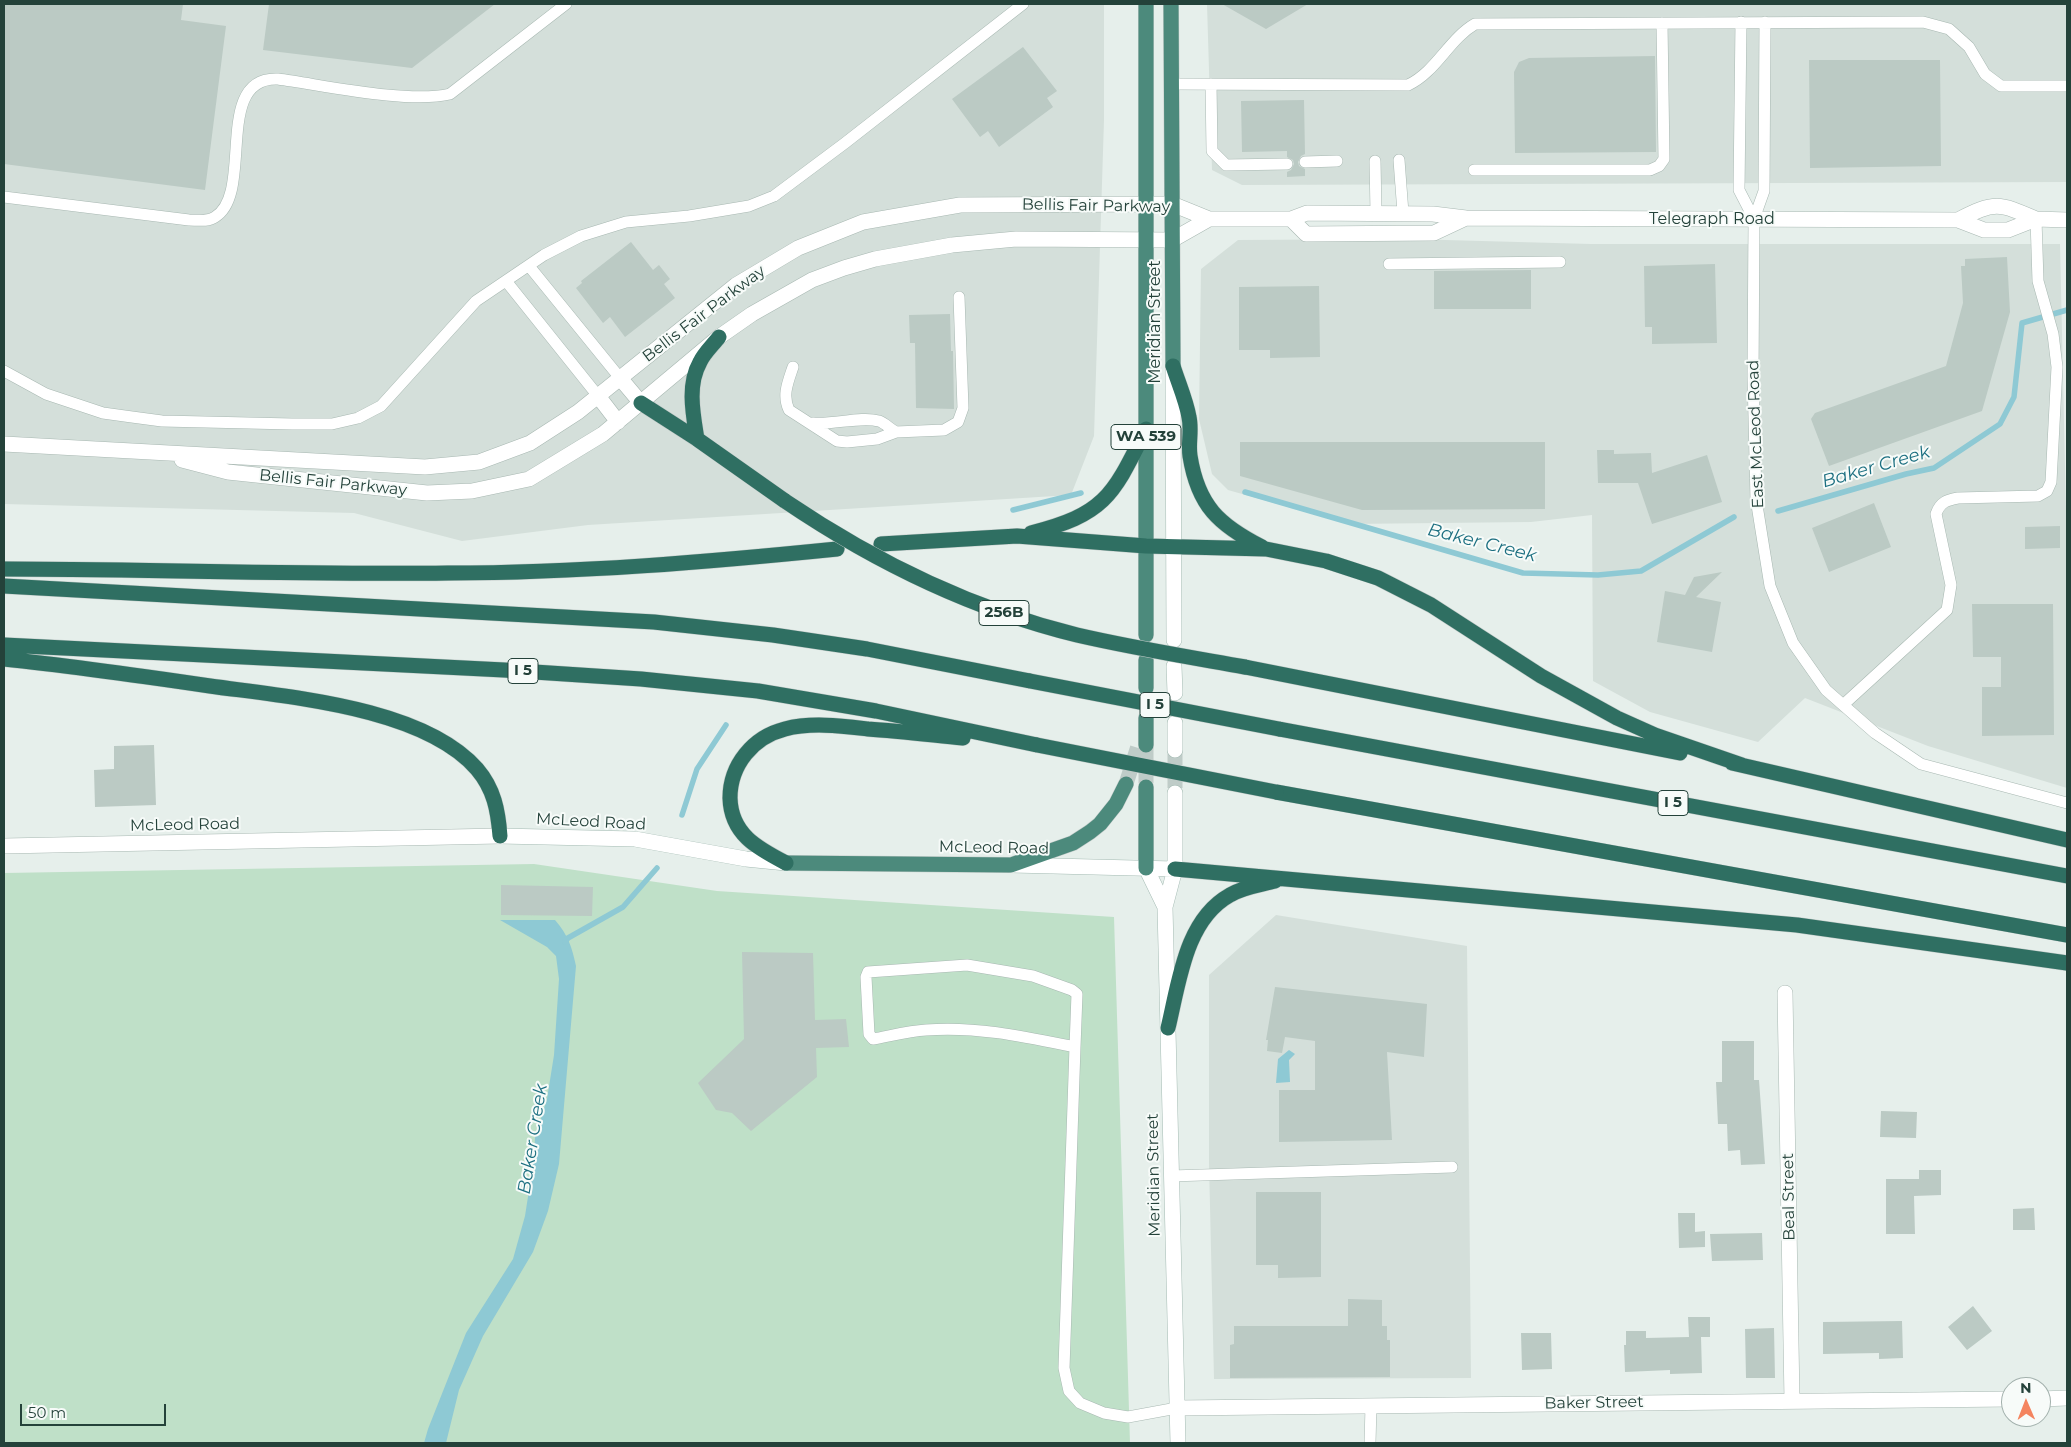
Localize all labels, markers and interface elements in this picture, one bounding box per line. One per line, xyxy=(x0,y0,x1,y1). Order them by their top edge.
street label: Bellis Fair Parkway xyxy=(1022,195,1170,217)
street label: Telegraph Road xyxy=(1649,209,1775,229)
street label: Meridian Street xyxy=(1145,260,1165,384)
street label: Bellis Fair Parkway xyxy=(639,262,769,366)
street label: East McLeod Road xyxy=(1744,359,1768,509)
road number: WA 539 xyxy=(1111,424,1181,450)
water label: Baker Creek xyxy=(1820,441,1932,493)
street label: Bellis Fair Parkway xyxy=(258,466,408,500)
water label: Baker Creek xyxy=(1425,519,1539,567)
road number: 256B xyxy=(979,600,1029,626)
road number: I 5 xyxy=(508,658,538,684)
road number: I 5 xyxy=(1140,692,1170,718)
road number: I 5 xyxy=(1658,790,1688,816)
street label: McLeod Road xyxy=(535,810,647,834)
street label: McLeod Road xyxy=(130,814,240,836)
street label: McLeod Road xyxy=(939,837,1049,859)
water label: Baker Creek xyxy=(514,1082,552,1196)
street label: Meridian Street xyxy=(1143,1113,1165,1237)
street label: Beal Street xyxy=(1779,1153,1799,1241)
north arrow xyxy=(2001,1377,2051,1427)
text: N xyxy=(2020,1379,2032,1397)
street label: Baker Street xyxy=(1544,1393,1644,1413)
scale bar xyxy=(22,1394,169,1426)
text: 50 m xyxy=(28,1403,66,1422)

